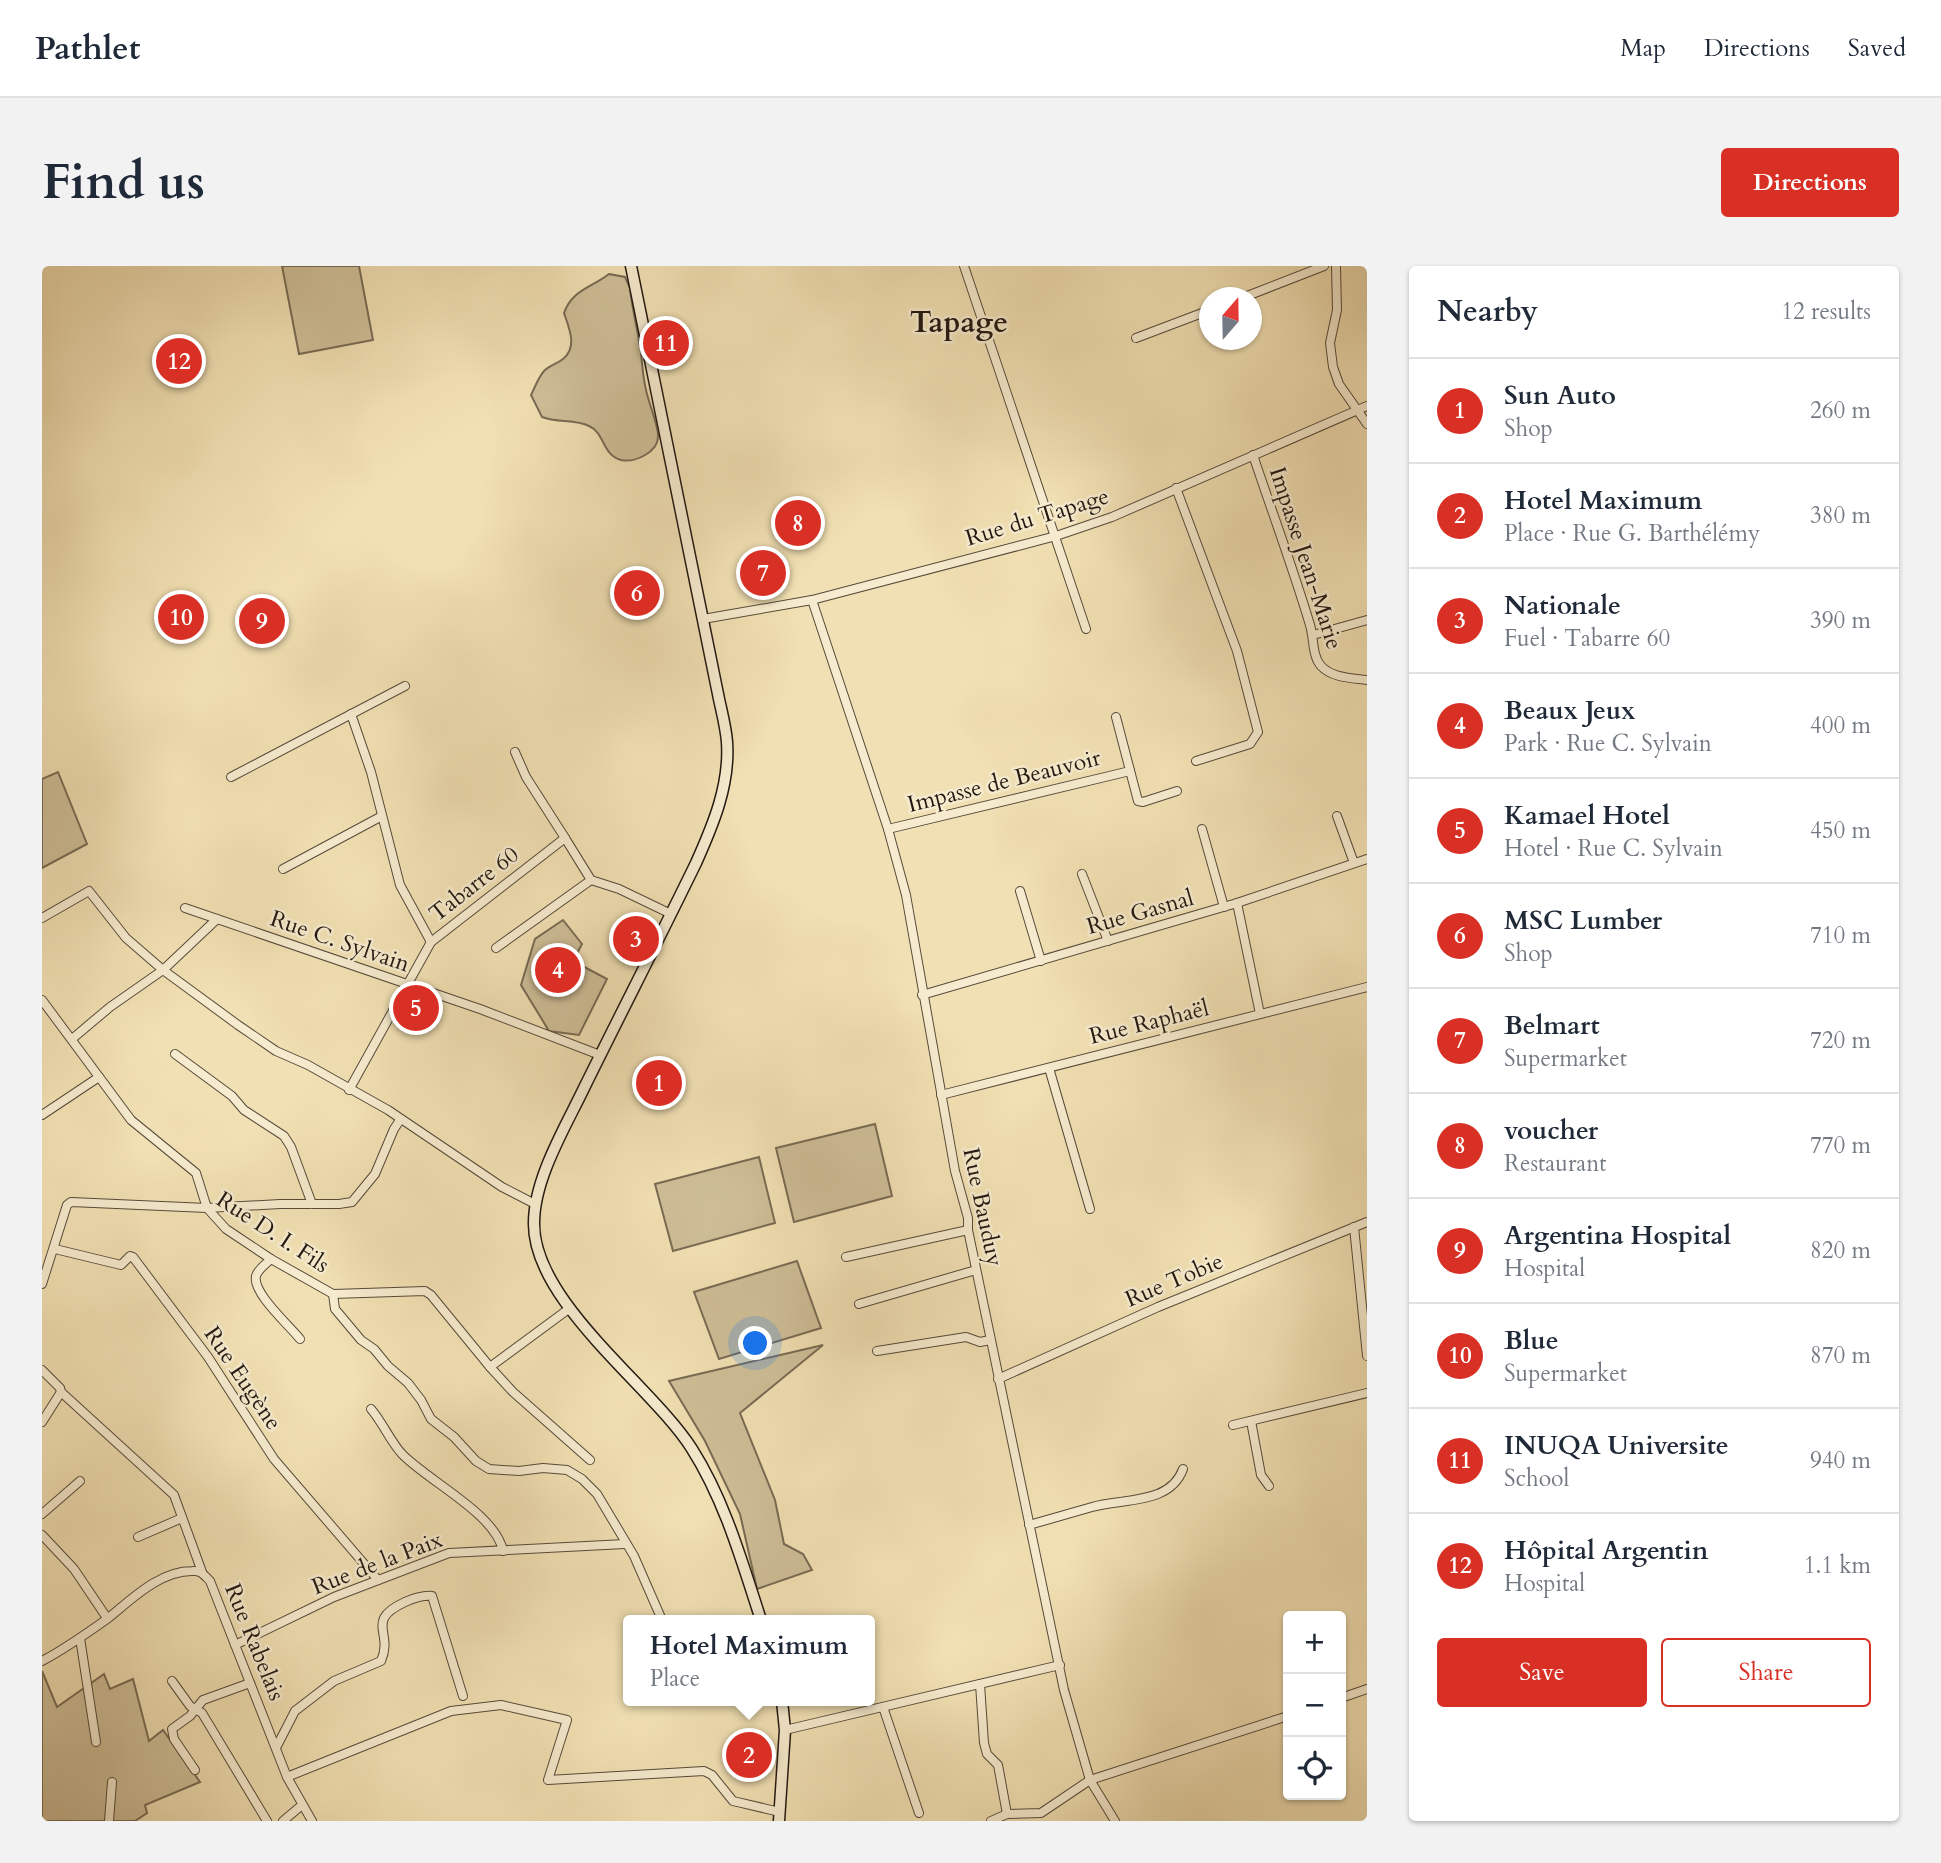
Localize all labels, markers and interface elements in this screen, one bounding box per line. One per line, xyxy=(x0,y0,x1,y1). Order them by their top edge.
text: Pathlet xyxy=(35,26,140,71)
text: Map xyxy=(1620,32,1666,65)
text: Directions xyxy=(1704,32,1810,65)
text: Saved xyxy=(1848,32,1906,65)
button: Directions xyxy=(1721,148,1899,217)
text: Find us xyxy=(42,149,205,216)
north arrow xyxy=(1199,287,1262,350)
text: Nearby xyxy=(1437,291,1538,332)
text: 12 results xyxy=(1781,296,1871,327)
district label: Tapage xyxy=(910,302,1008,343)
pin: 11 xyxy=(643,317,689,369)
pin: 12 xyxy=(156,335,202,387)
text: Sun Auto xyxy=(1504,378,1616,413)
text: 1 xyxy=(1454,395,1466,426)
text: 260 m xyxy=(1810,395,1871,426)
text: Shop xyxy=(1504,413,1553,444)
street label: Impasse Jean-Marie xyxy=(1262,463,1350,653)
street label: Rue du Tapage xyxy=(961,480,1113,554)
text: Hotel Maximum xyxy=(1504,483,1702,518)
pin: 8 xyxy=(775,497,821,549)
text: 2 xyxy=(1454,500,1466,531)
text: 380 m xyxy=(1810,500,1871,531)
text: Place · Rue G. Barthélémy xyxy=(1504,518,1760,549)
pin: 7 xyxy=(740,547,786,599)
pin: 6 xyxy=(614,567,660,619)
text: Nationale xyxy=(1504,588,1621,623)
pin: 10 xyxy=(158,591,204,643)
pin: 9 xyxy=(239,595,285,647)
text: 3 xyxy=(1454,605,1466,636)
text: 390 m xyxy=(1810,605,1871,636)
text: Fuel · Tabarre 60 xyxy=(1504,623,1670,654)
text: Beaux Jeux xyxy=(1504,693,1635,728)
text: 4 xyxy=(1454,710,1466,741)
text: 400 m xyxy=(1810,710,1871,741)
text: Park · Rue C. Sylvain xyxy=(1504,728,1712,759)
street label: Impasse de Beauvoir xyxy=(904,742,1104,820)
text: Kamael Hotel xyxy=(1504,798,1670,833)
text: 5 xyxy=(1454,815,1466,846)
text: 450 m xyxy=(1810,815,1871,846)
text: Hotel · Rue C. Sylvain xyxy=(1504,833,1723,864)
street label: Tabarre 60 xyxy=(423,839,525,929)
street label: Rue Gasnal xyxy=(1083,882,1197,942)
street label: Rue C. Sylvain xyxy=(266,903,414,979)
text: MSC Lumber xyxy=(1504,903,1662,938)
pin: 3 xyxy=(613,913,659,965)
text: 6 xyxy=(1454,920,1466,951)
text: 710 m xyxy=(1810,920,1871,951)
text: Shop xyxy=(1504,938,1553,969)
pin: 4 xyxy=(535,944,581,996)
pin: 5 xyxy=(393,982,439,1034)
street label: Rue Raphaël xyxy=(1086,992,1212,1052)
text: Belmart xyxy=(1504,1008,1600,1043)
text: 7 xyxy=(1454,1025,1466,1056)
text: 720 m xyxy=(1810,1025,1871,1056)
text: Supermarket xyxy=(1504,1043,1627,1074)
pin: 1 xyxy=(636,1057,682,1109)
text: voucher xyxy=(1504,1113,1598,1148)
text: 8 xyxy=(1454,1130,1466,1161)
text: 770 m xyxy=(1810,1130,1871,1161)
street label: Rue Bauduy xyxy=(955,1145,1011,1269)
text: Restaurant xyxy=(1504,1148,1607,1179)
street label: Rue D. I. Fils xyxy=(211,1184,335,1280)
text: Argentina Hospital xyxy=(1504,1218,1731,1253)
text: 9 xyxy=(1454,1235,1466,1266)
text: 820 m xyxy=(1810,1235,1871,1266)
street label: Rue Tobie xyxy=(1120,1245,1228,1315)
text: Hospital xyxy=(1504,1253,1585,1284)
street label: Rue Eugène xyxy=(197,1320,289,1436)
text: Blue xyxy=(1504,1323,1559,1358)
your location xyxy=(738,1326,772,1360)
text: 10 xyxy=(1448,1340,1472,1371)
text: 870 m xyxy=(1810,1340,1871,1371)
text: Supermarket xyxy=(1504,1358,1627,1389)
text: INUQA Universite xyxy=(1504,1428,1729,1463)
text: 11 xyxy=(1448,1445,1472,1476)
text: 940 m xyxy=(1810,1445,1871,1476)
text: School xyxy=(1504,1463,1569,1494)
street label: Rue de la Paix xyxy=(307,1524,447,1602)
text: Hôpital Argentin xyxy=(1504,1533,1708,1568)
text: 12 xyxy=(1448,1550,1472,1581)
text: 1.1 km xyxy=(1804,1550,1871,1581)
text: Hospital xyxy=(1504,1568,1585,1599)
street label: Rue Rabelais xyxy=(217,1579,293,1705)
map controls xyxy=(1283,1611,1346,1800)
button: + xyxy=(1283,1611,1346,1674)
popup xyxy=(623,1615,875,1706)
text: Hotel Maximum xyxy=(650,1628,848,1663)
button: Save xyxy=(1437,1638,1647,1707)
button: Share xyxy=(1661,1638,1871,1707)
text: Place xyxy=(650,1663,700,1694)
button: − xyxy=(1283,1674,1346,1737)
pin: 2 xyxy=(726,1729,772,1781)
button: locate xyxy=(1283,1737,1346,1800)

